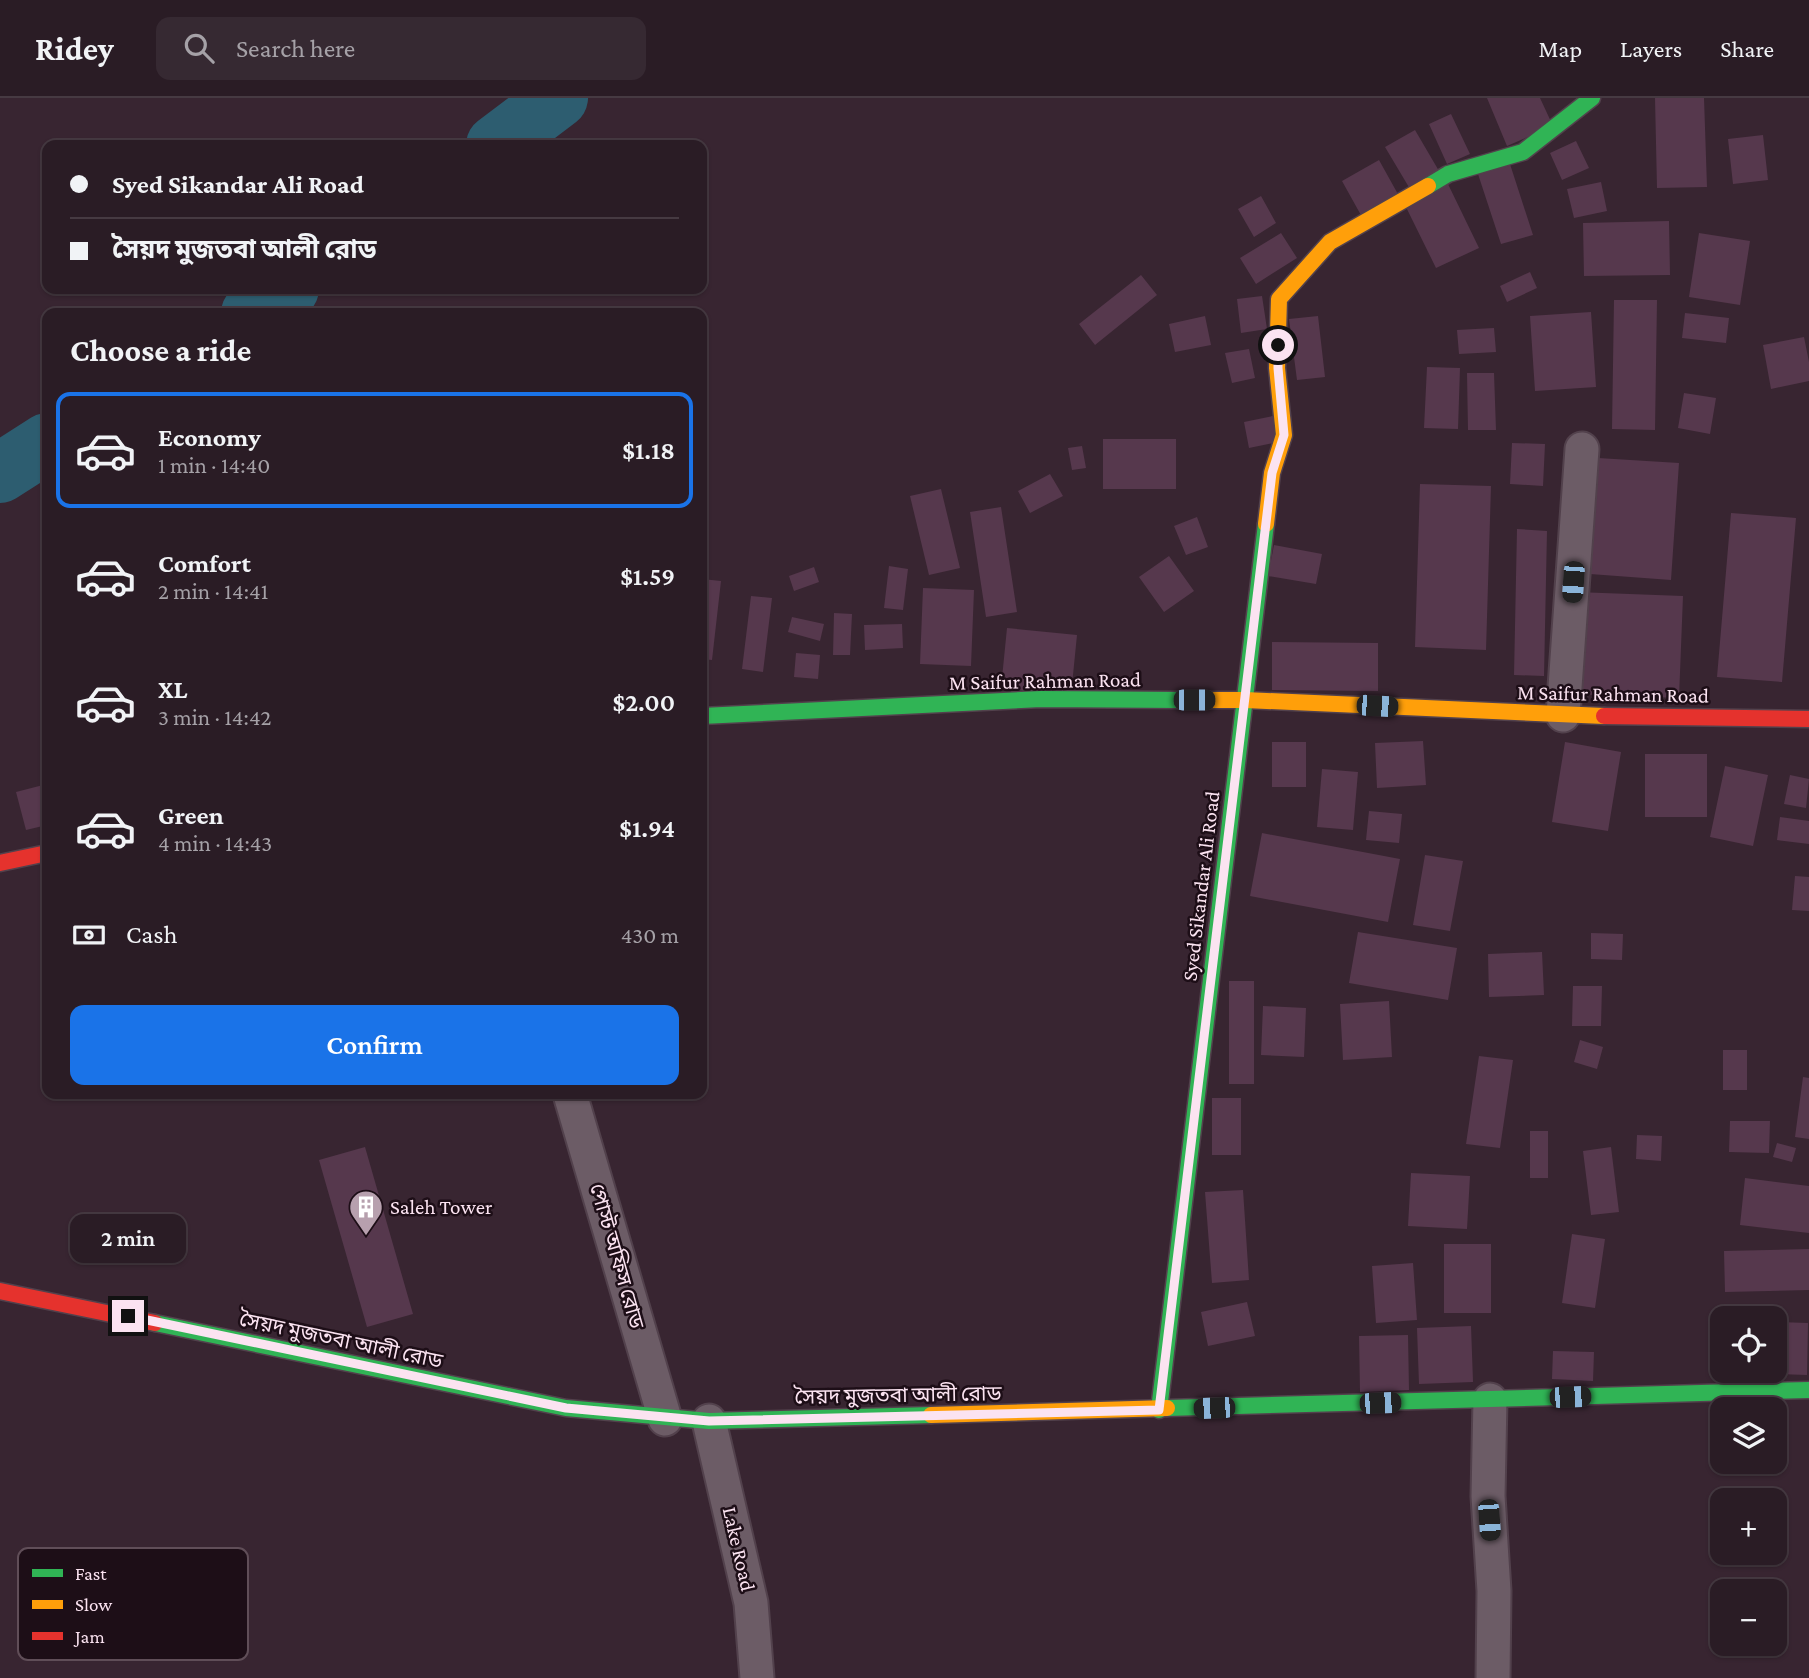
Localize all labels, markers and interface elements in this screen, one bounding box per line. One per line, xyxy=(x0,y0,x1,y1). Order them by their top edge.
search box xyxy=(156,17,646,80)
icon: search xyxy=(180,29,218,67)
text: Ridey xyxy=(35,30,114,67)
text: Search here xyxy=(236,34,355,63)
text: Map xyxy=(1538,35,1582,62)
text: Layers xyxy=(1620,35,1682,62)
text: Share xyxy=(1720,35,1774,62)
text: Syed Sikandar Ali Road xyxy=(112,170,364,199)
text: সৈয়দ মুজতবা আলী রোড xyxy=(112,235,376,264)
route start xyxy=(1262,329,1294,361)
text: Choose a ride xyxy=(70,332,251,368)
icon: car xyxy=(74,419,137,482)
text: Economy xyxy=(158,423,261,452)
text: $1.18 xyxy=(622,436,675,465)
text: 1 min · 14:40 xyxy=(158,452,270,478)
icon: car xyxy=(74,545,137,608)
text: Comfort xyxy=(158,549,251,578)
car xyxy=(1562,560,1585,604)
text: $1.59 xyxy=(620,562,675,591)
text: 2 min · 14:41 xyxy=(158,578,268,604)
street label: M Saifur Rahman Road xyxy=(949,667,1141,695)
icon: car xyxy=(74,671,137,734)
text: XL xyxy=(158,675,187,704)
street label: M Saifur Rahman Road xyxy=(1517,680,1709,708)
text: $2.00 xyxy=(613,688,675,717)
car xyxy=(1174,690,1216,711)
car xyxy=(1356,694,1399,718)
text: 3 min · 14:42 xyxy=(158,704,271,730)
street label: Syed Sikandar Ali Road xyxy=(1177,790,1225,982)
icon: car xyxy=(74,797,137,860)
text: Green xyxy=(158,801,224,830)
text: $1.94 xyxy=(619,814,675,843)
text: 4 min · 14:43 xyxy=(158,830,272,856)
icon: cash xyxy=(70,916,108,954)
text: Cash xyxy=(126,920,177,949)
text: 430 m xyxy=(621,922,679,948)
button: Confirm xyxy=(70,1005,679,1085)
street label: পোস্ট অফিস রোড xyxy=(585,1181,649,1332)
building icon: Saleh Tower xyxy=(347,1188,385,1237)
place label: Saleh Tower xyxy=(390,1195,493,1219)
callout: 2 min xyxy=(70,1214,186,1264)
text: 2 min xyxy=(101,1225,155,1251)
route end xyxy=(112,1300,144,1332)
map controls xyxy=(1710,1306,1787,1656)
button: locate xyxy=(1710,1306,1787,1383)
street label: সৈয়দ মুজতবা আলী রোড xyxy=(236,1307,446,1373)
street label: সৈয়দ মুজতবা আলী রোড xyxy=(793,1381,1003,1409)
car xyxy=(1549,1386,1592,1408)
car xyxy=(1359,1392,1402,1414)
car xyxy=(1193,1397,1236,1419)
button: layers xyxy=(1710,1397,1787,1474)
button: + xyxy=(1710,1488,1787,1565)
car xyxy=(1478,1498,1501,1542)
street label: Lake Road xyxy=(718,1504,760,1594)
legend xyxy=(18,1548,248,1660)
text: Fast xyxy=(75,1563,107,1584)
button: − xyxy=(1710,1579,1787,1656)
text: Slow xyxy=(75,1594,112,1615)
text: Jam xyxy=(73,1626,105,1647)

